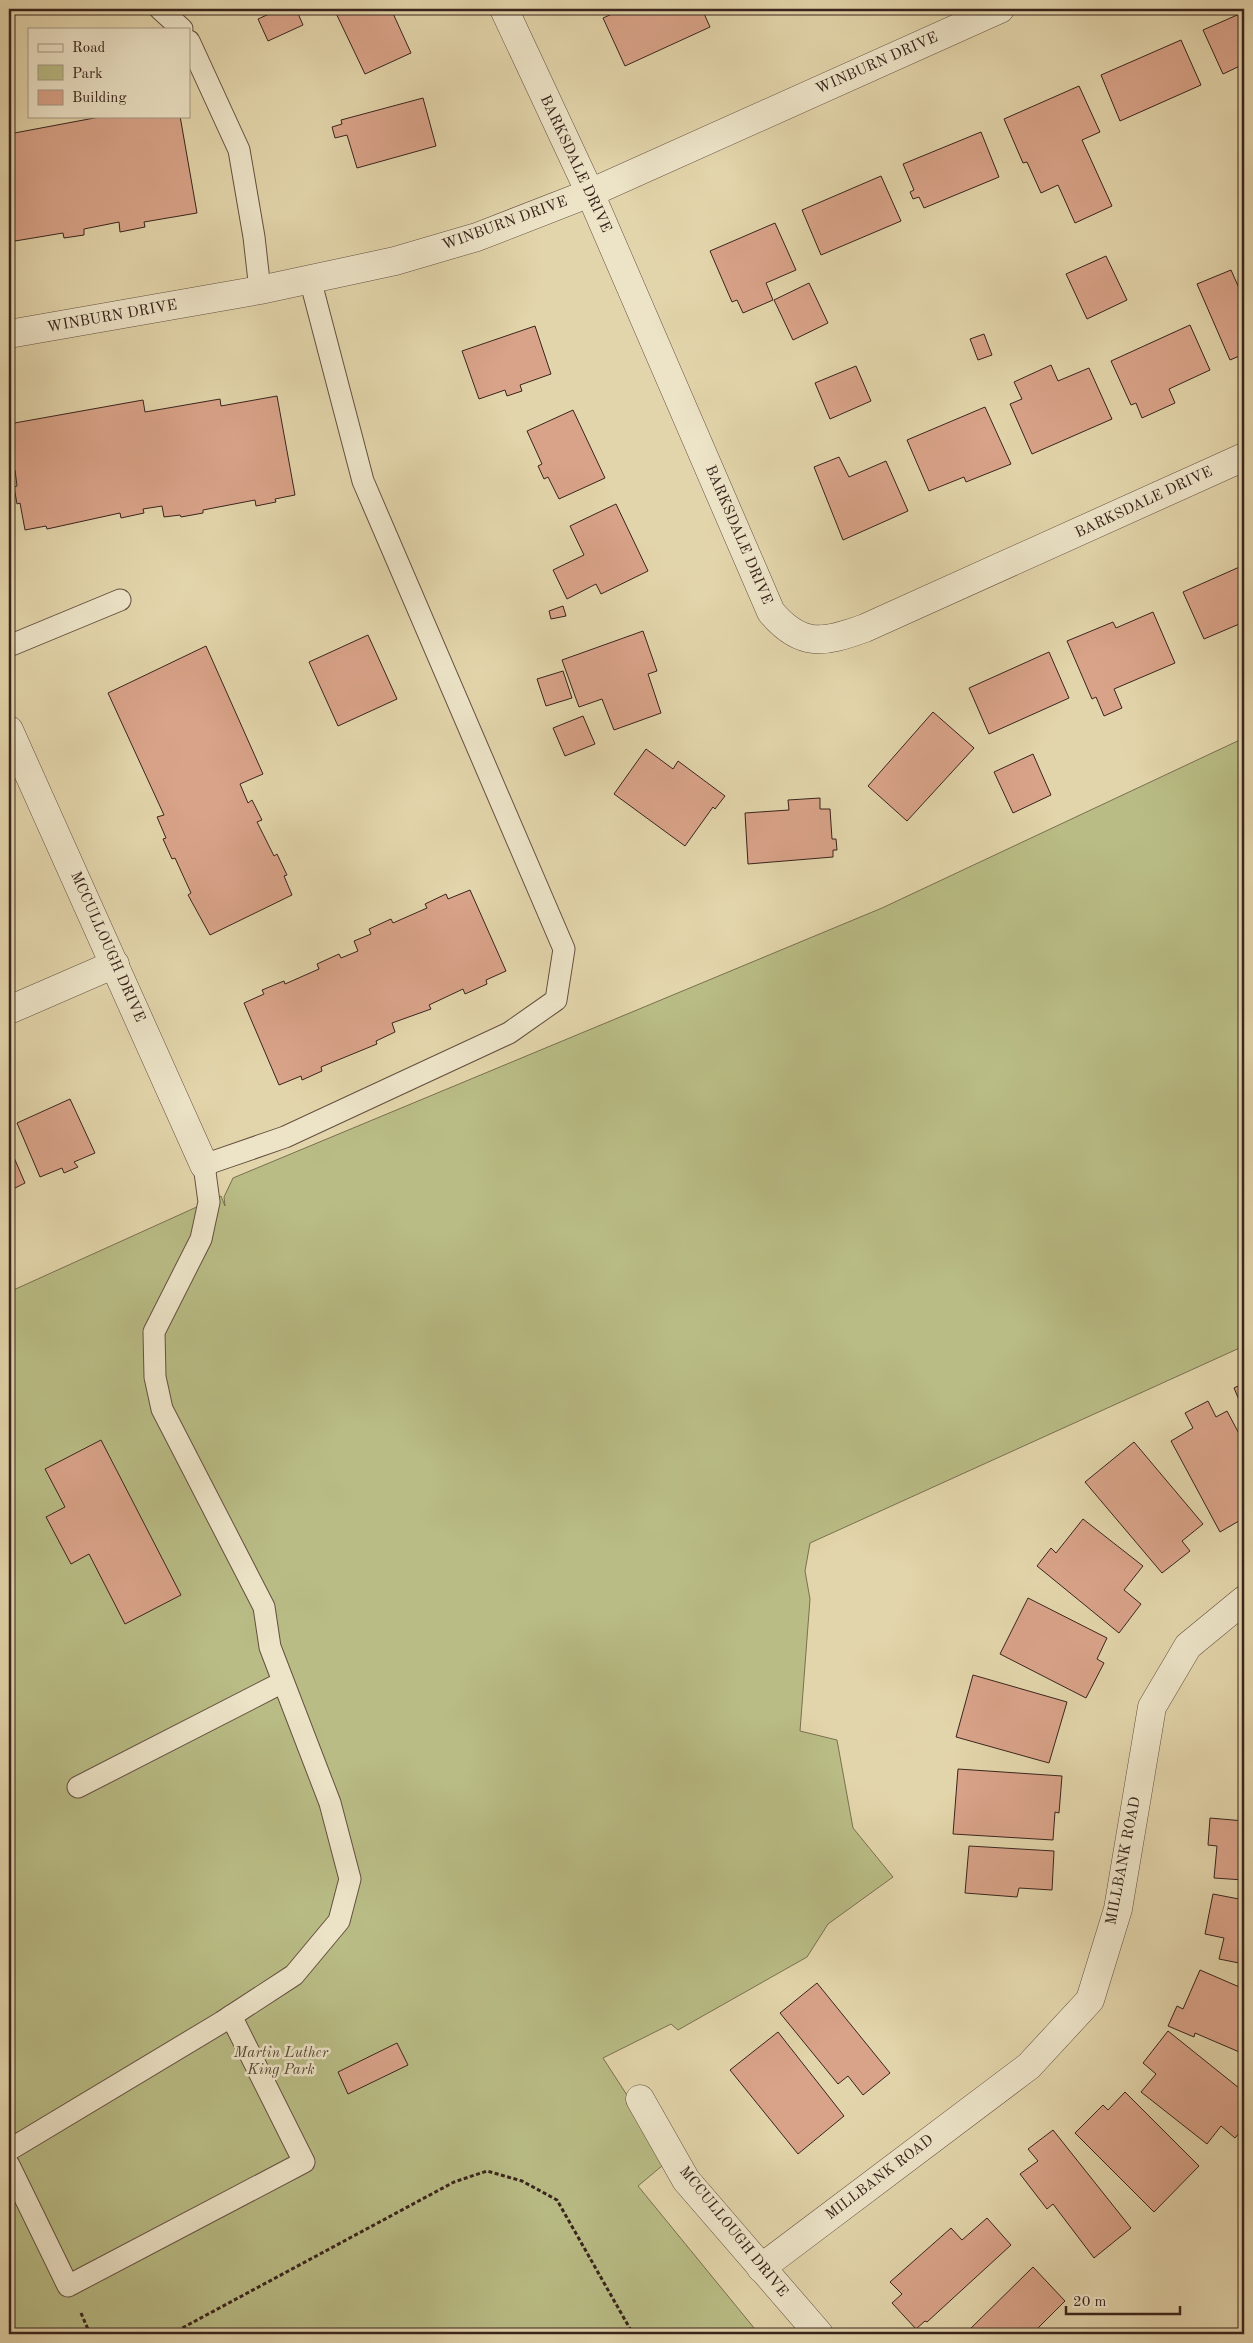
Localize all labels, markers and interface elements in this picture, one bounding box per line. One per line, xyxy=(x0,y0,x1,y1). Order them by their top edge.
legend xyxy=(28,28,190,118)
street label: WINBURN DRIVE xyxy=(814,30,940,98)
text: Road xyxy=(72,41,106,56)
text: Park xyxy=(72,67,103,82)
text: Building xyxy=(72,91,127,106)
street label: BARKSDALE DRIVE xyxy=(537,93,613,235)
street label: WINBURN DRIVE xyxy=(440,194,570,254)
street label: WINBURN DRIVE xyxy=(46,298,178,336)
street label: BARKSDALE DRIVE xyxy=(702,463,774,607)
street label: BARKSDALE DRIVE xyxy=(1073,465,1215,541)
street label: MCCULLOUGH DRIVE xyxy=(67,870,147,1024)
street label: MILLBANK ROAD xyxy=(1104,1796,1144,1926)
park label: Martin Luther King Park xyxy=(233,2046,329,2078)
street label: MILLBANK ROAD xyxy=(823,2133,937,2223)
street label: MCCULLOUGH DRIVE xyxy=(676,2164,790,2300)
scale bar xyxy=(1066,2283,1179,2315)
text: 20 m xyxy=(1073,2295,1107,2310)

